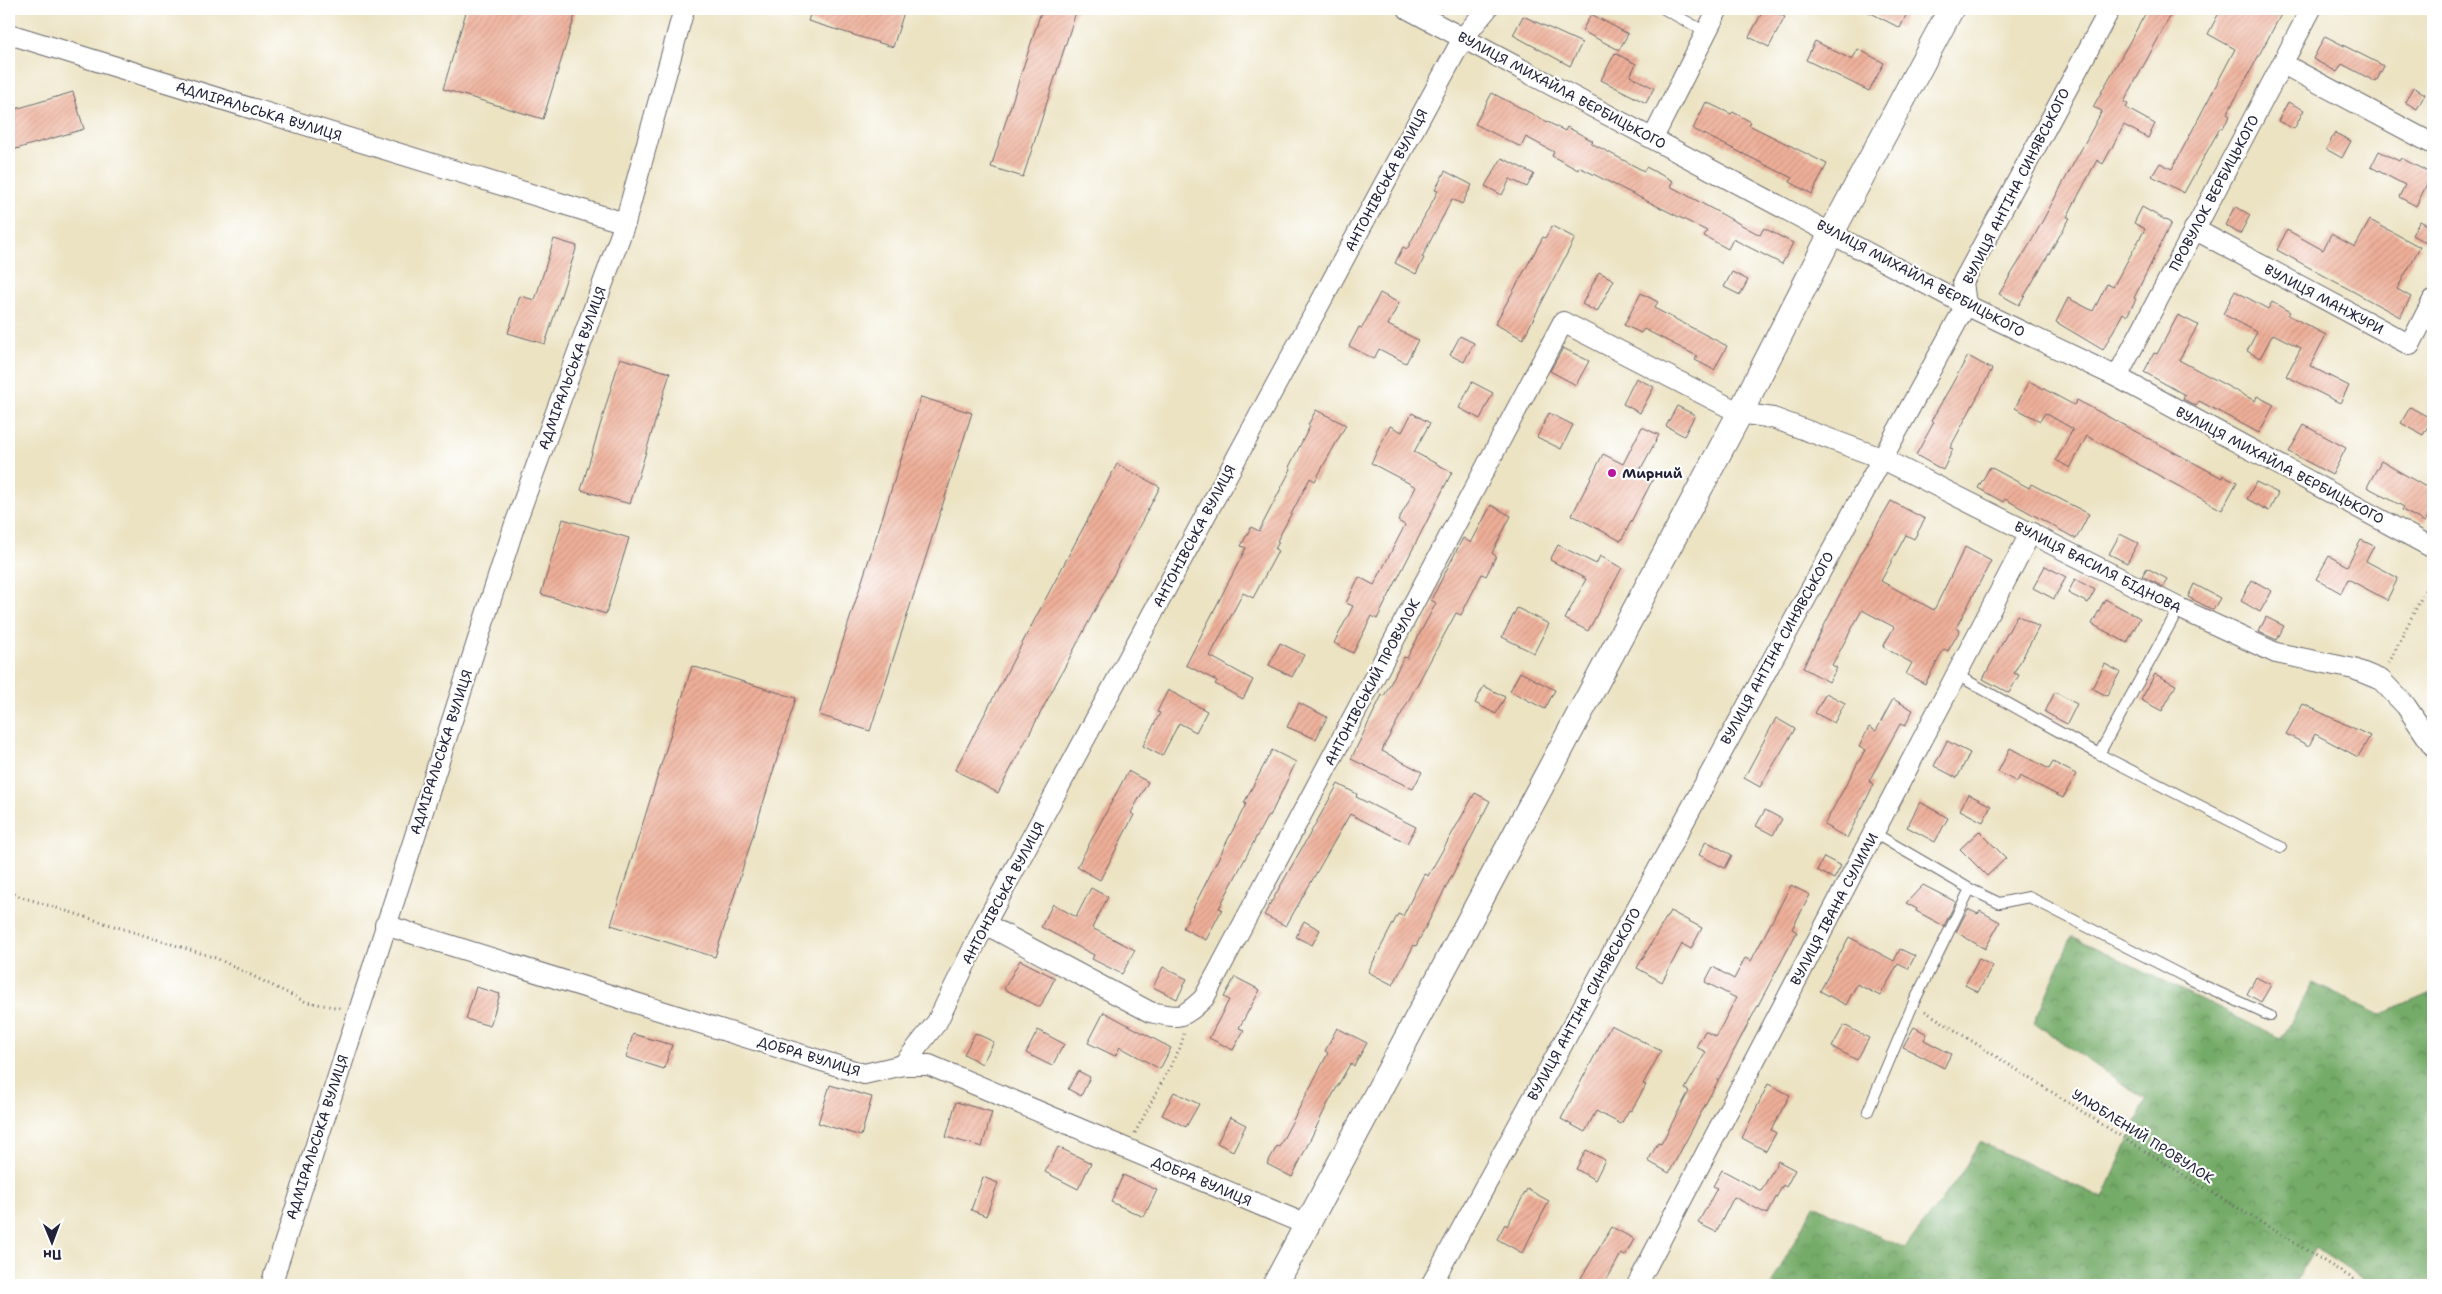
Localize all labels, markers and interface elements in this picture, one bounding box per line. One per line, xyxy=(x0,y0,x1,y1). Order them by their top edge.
street label: ВУЛИЦЯ МИХАЙЛА ВЕРБИЦЬКОГО xyxy=(1455,27,1669,153)
street label: АДМІРАЛЬСЬКА ВУЛИЦЯ xyxy=(174,77,344,145)
street label: ВУЛИЦЯ АНТІНА СИНЯВСЬКОГО xyxy=(1959,85,2073,287)
street label: АНТОНІВСЬКА ВУЛИЦЯ xyxy=(1341,106,1431,254)
street label: ПРОВУЛОК ВЕРБИЦЬКОГО xyxy=(2165,112,2263,274)
street label: ВУЛИЦЯ МИХАЙЛА ВЕРБИЦЬКОГО xyxy=(1814,215,2028,341)
street label: ВУЛИЦЯ МАНЖУРИ xyxy=(2261,260,2387,338)
street label: АДМІРАЛЬСЬКА ВУЛИЦЯ xyxy=(534,284,610,452)
street label: ВУЛИЦЯ МИХАЙЛА ВЕРБИЦЬКОГО xyxy=(2173,402,2387,528)
street label: АНТОНІВСЬКА ВУЛИЦЯ xyxy=(1149,462,1239,610)
place label: Мирний xyxy=(1622,464,1683,482)
marker: Мирний xyxy=(1606,467,1618,479)
street label: ВУЛИЦЯ ВАСИЛЯ БІДНОВА xyxy=(2012,517,2184,617)
street label: ВУЛИЦЯ АНТІНА СИНЯВСЬКОГО xyxy=(1716,548,1838,748)
street label: АНТОНІВСЬКИЙ ПРОВУЛОК xyxy=(1320,595,1424,769)
street label: АДМІРАЛЬСЬКА ВУЛИЦЯ xyxy=(406,667,476,837)
street label: АНТОНІВСЬКА ВУЛИЦЯ xyxy=(958,819,1048,967)
street label: ВУЛИЦЯ ІВАНА СУЛИМИ xyxy=(1786,830,1882,988)
street label: ВУЛИЦЯ АНТІНА СИНЯВСЬКОГО xyxy=(1523,904,1645,1104)
street label: ДОБРА ВУЛИЦЯ xyxy=(756,1032,862,1080)
street label: АДМІРАЛЬСЬКА ВУЛИЦЯ xyxy=(282,1052,352,1222)
street label: УЛЮБЛЕНИЙ ПРОВУЛОК xyxy=(2069,1085,2217,1187)
street label: ДОБРА ВУЛИЦЯ xyxy=(1150,1152,1254,1210)
north arrow xyxy=(28,1216,78,1266)
text: Пн xyxy=(43,1246,62,1264)

